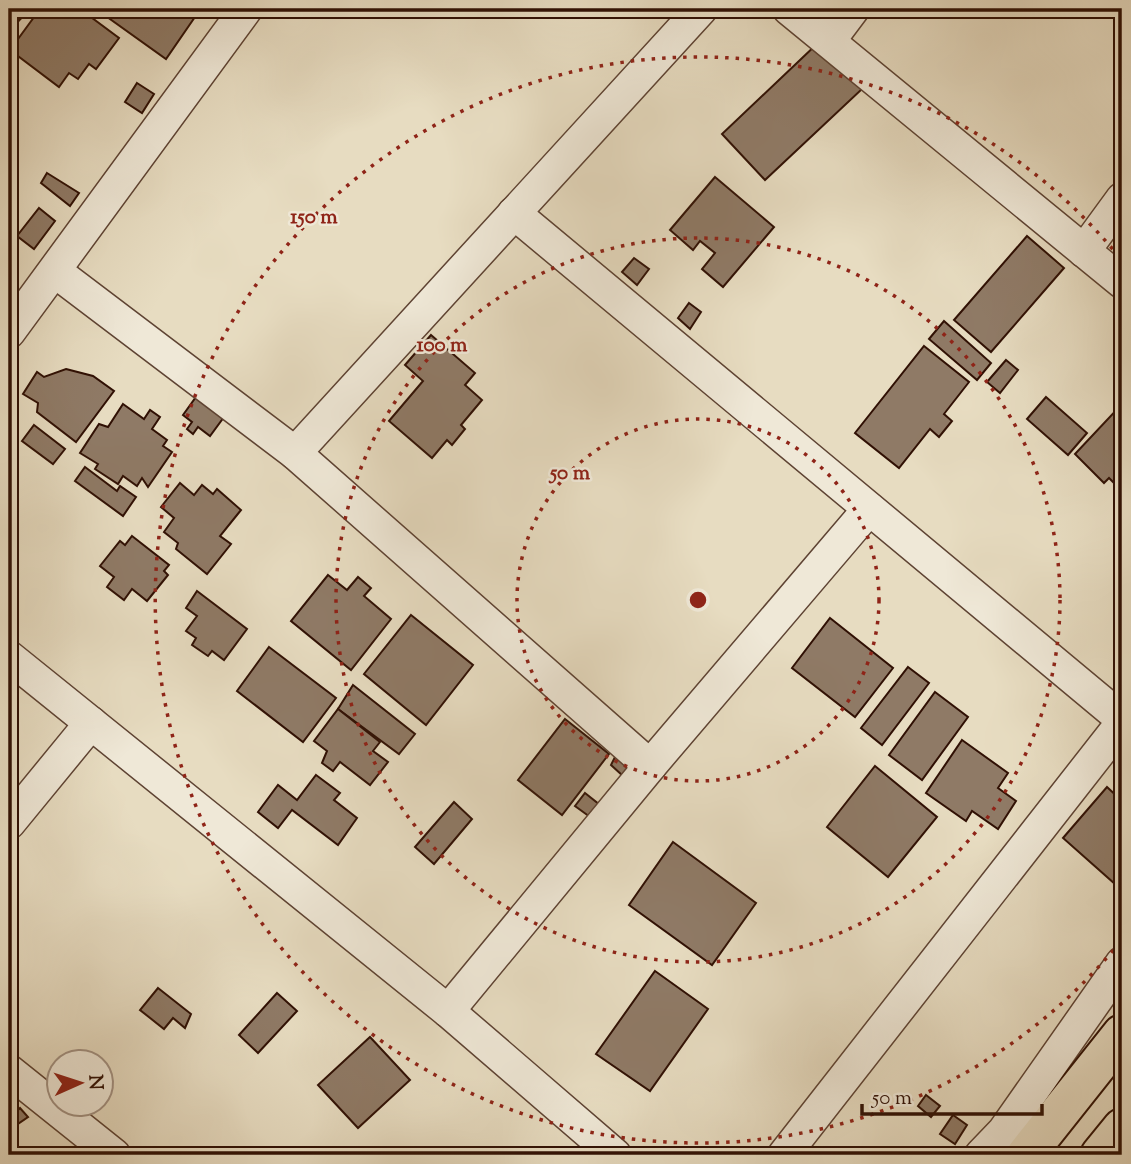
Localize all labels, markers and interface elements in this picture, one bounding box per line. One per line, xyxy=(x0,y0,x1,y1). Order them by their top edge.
text: 150 m xyxy=(290,203,338,233)
text: 100 m xyxy=(417,331,468,361)
text: 50 m xyxy=(548,459,591,489)
centre of rings xyxy=(686,588,710,612)
north arrow xyxy=(46,1048,116,1118)
scale bar xyxy=(862,1073,1042,1117)
text: N xyxy=(81,1074,108,1091)
text: 50 m xyxy=(871,1084,912,1114)

